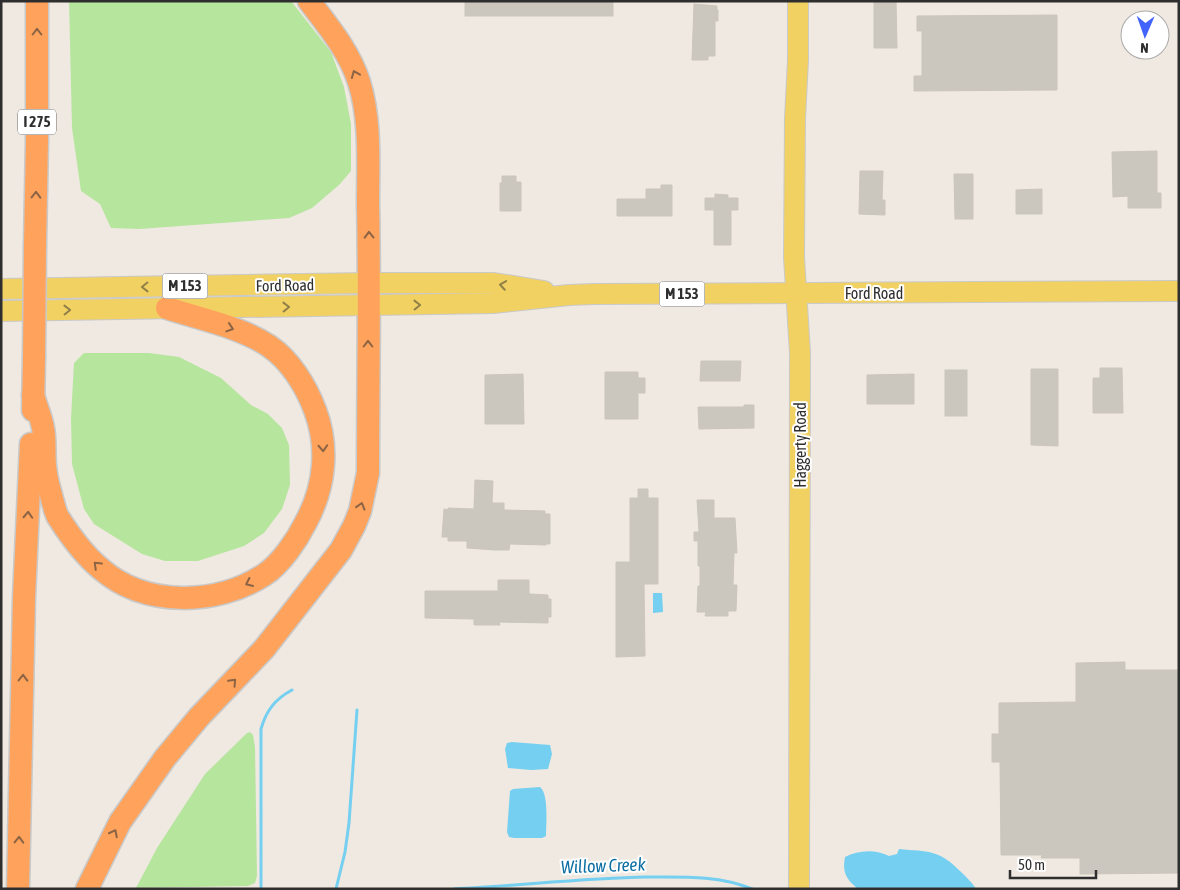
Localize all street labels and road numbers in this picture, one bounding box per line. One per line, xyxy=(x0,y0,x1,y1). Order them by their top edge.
road number: I 275 xyxy=(18,110,56,134)
road number: M 153 xyxy=(162,274,208,298)
street label: Ford Road xyxy=(255,275,315,295)
road number: M 153 xyxy=(660,282,704,306)
street label: Ford Road xyxy=(845,284,903,302)
street label: Haggerty Road xyxy=(791,402,810,488)

